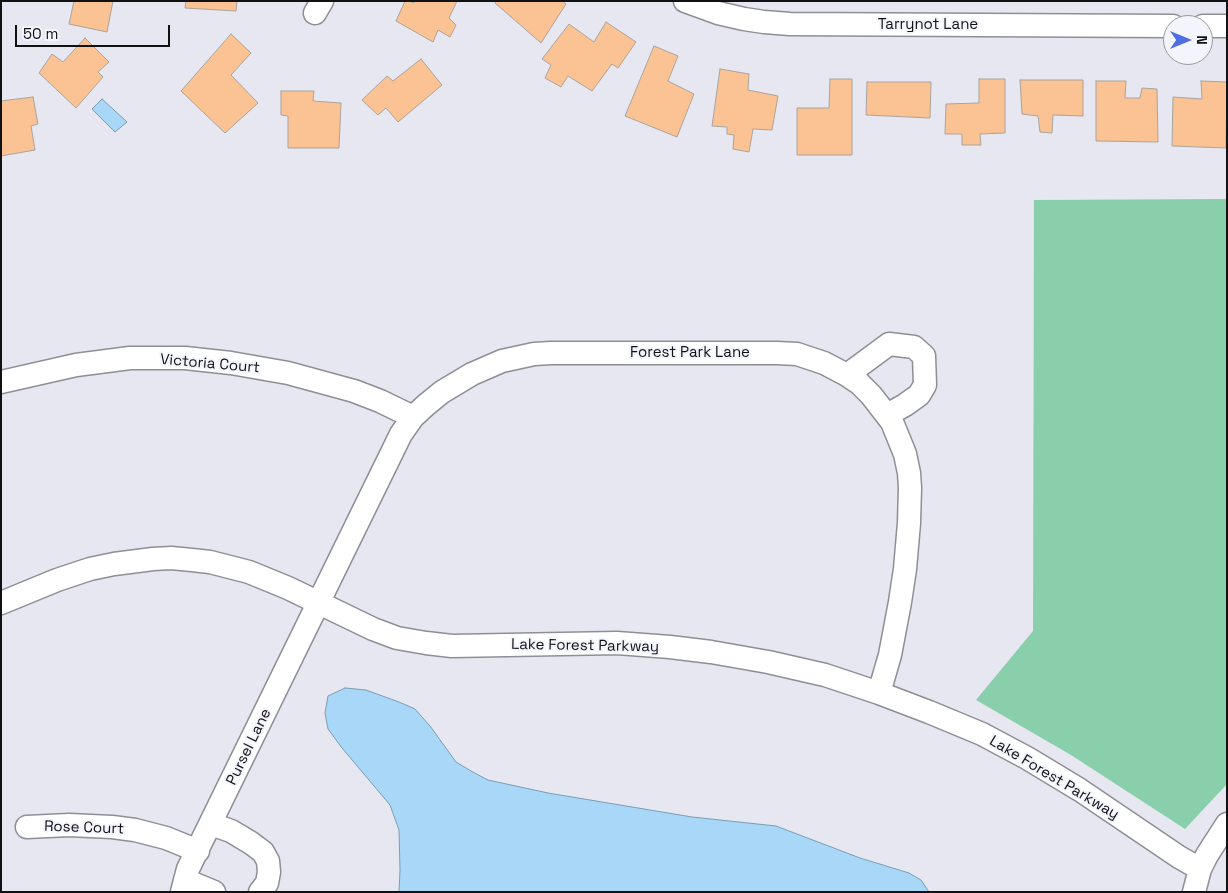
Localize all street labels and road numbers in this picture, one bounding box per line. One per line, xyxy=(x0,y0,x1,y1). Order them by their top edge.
street label: Tarrynot Lane xyxy=(878,16,978,34)
street label: Forest Park Lane xyxy=(630,344,750,362)
street label: Victoria Court xyxy=(159,351,261,377)
street label: Lake Forest Parkway xyxy=(511,636,659,656)
street label: Pursel Lane xyxy=(223,706,275,788)
street label: Lake Forest Parkway xyxy=(986,732,1122,824)
street label: Rose Court xyxy=(44,818,124,838)

